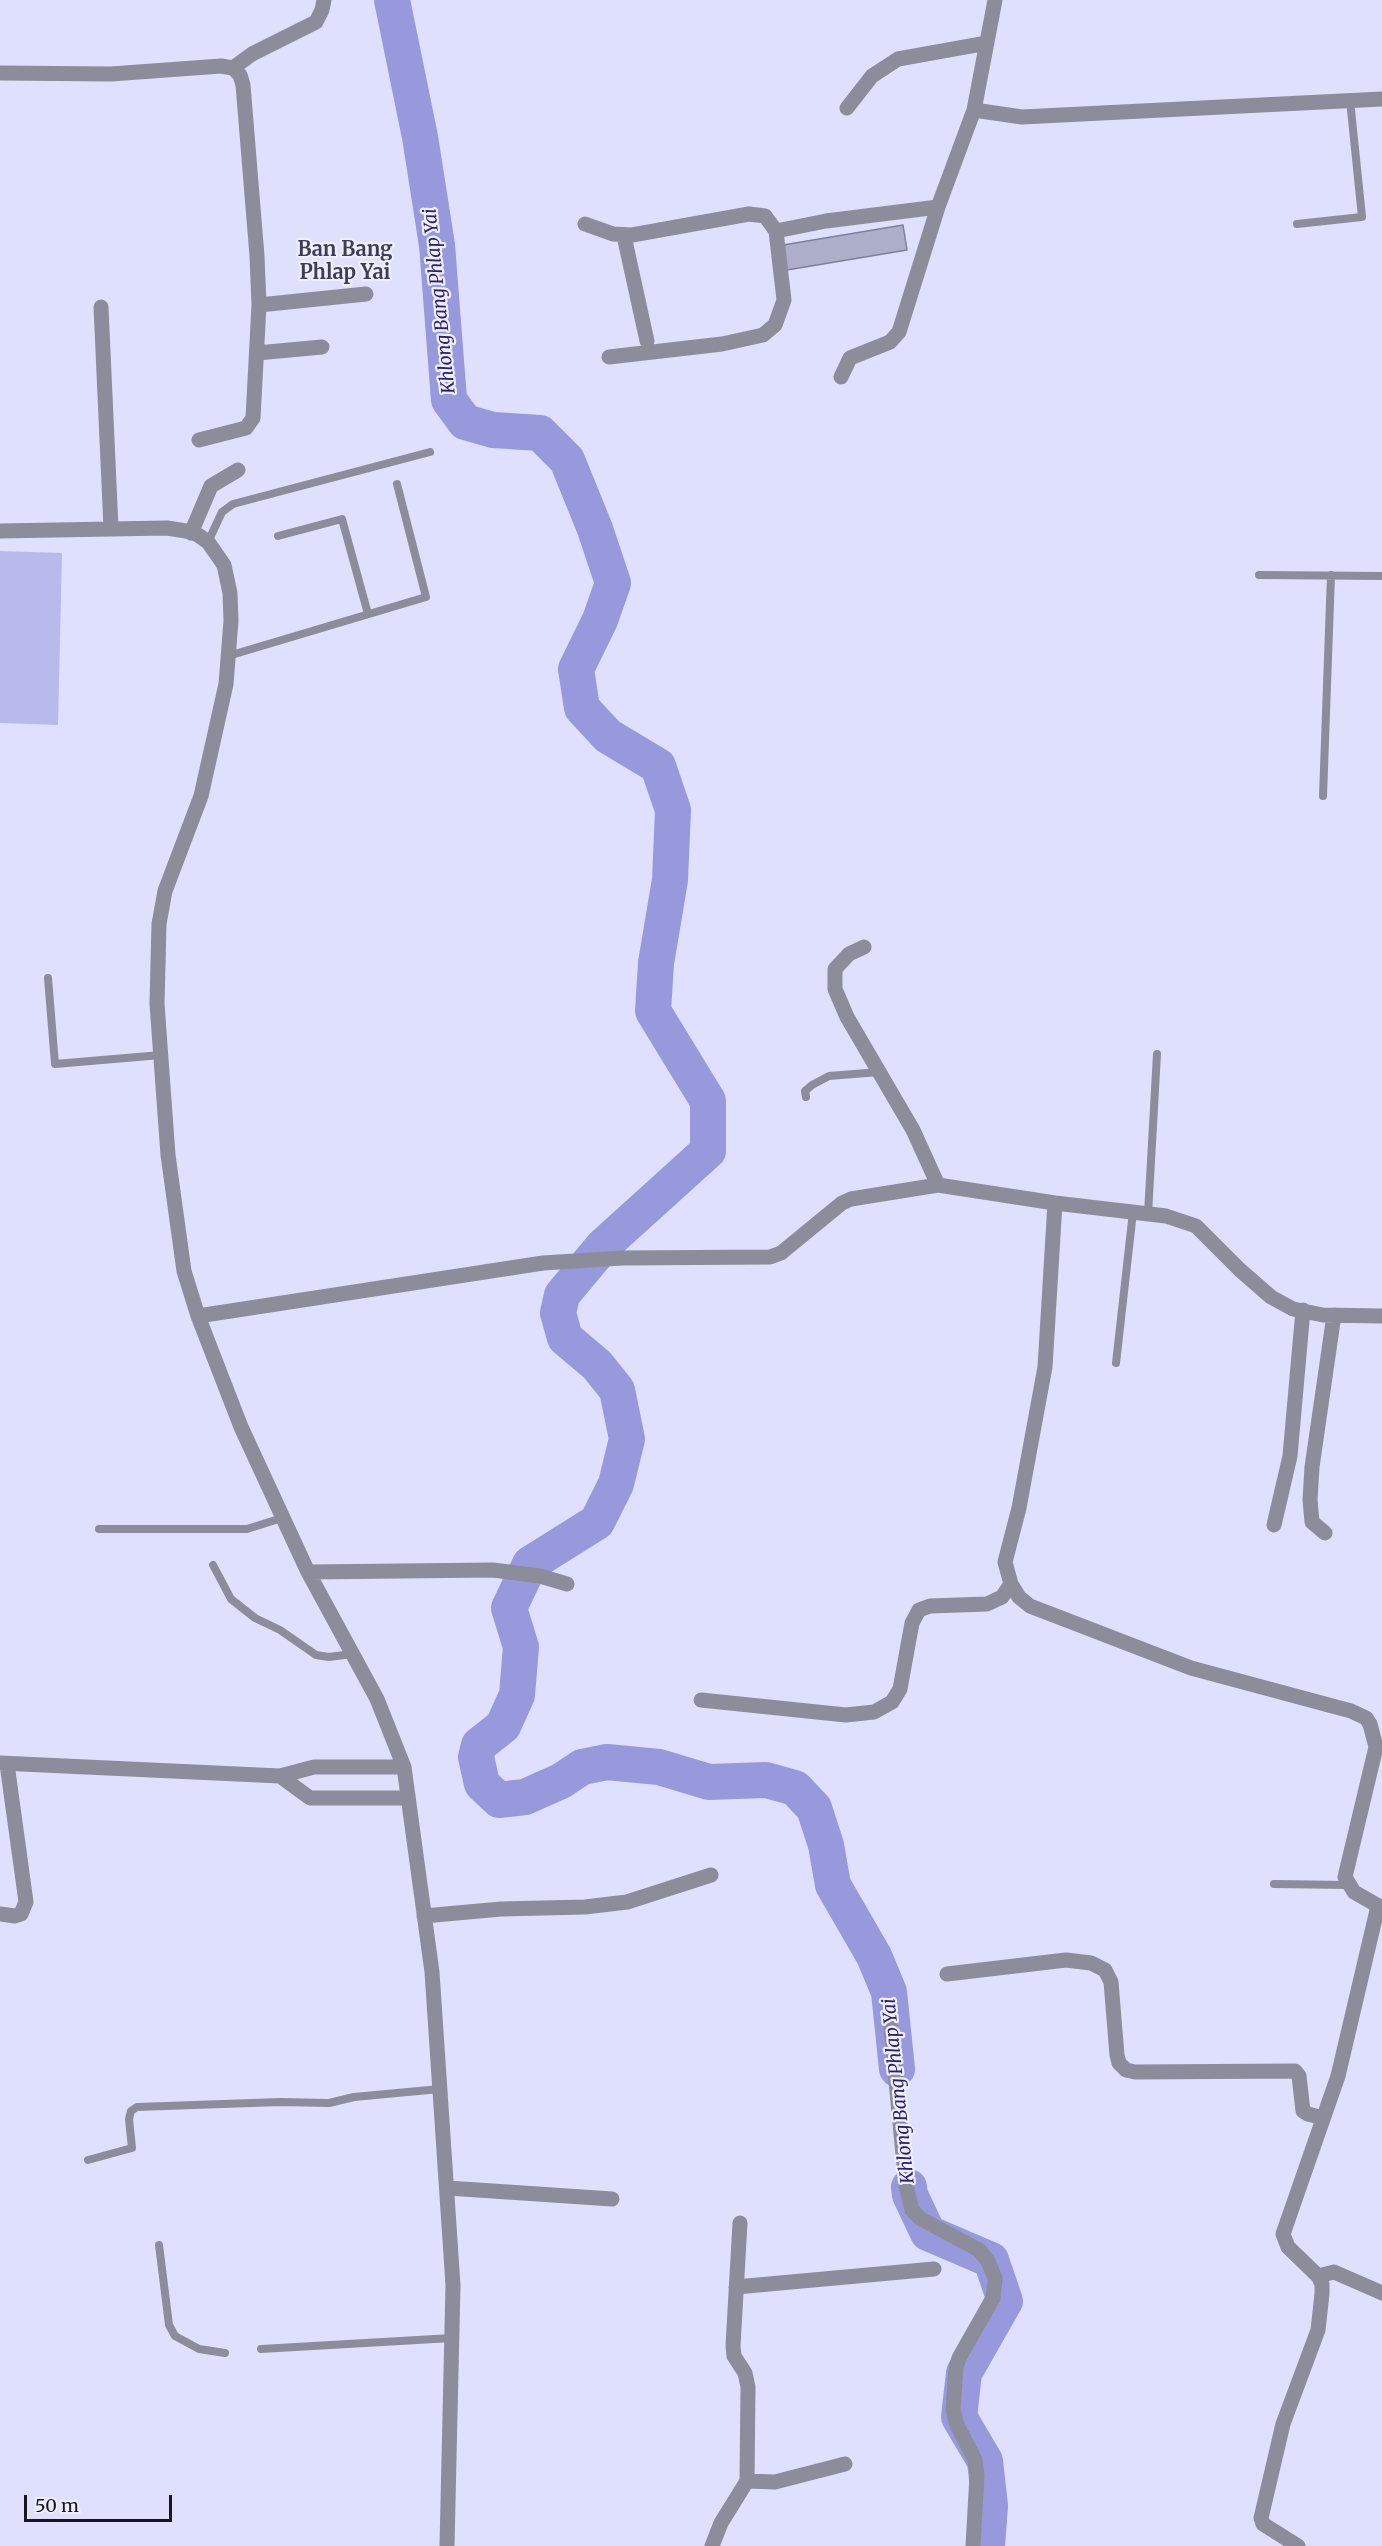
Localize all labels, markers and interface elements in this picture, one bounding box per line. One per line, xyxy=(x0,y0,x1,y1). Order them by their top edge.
water label: Khlong Bang Phlap Yai xyxy=(420,207,460,395)
district label: Ban Bang Phlap Yai xyxy=(297,238,393,285)
water label: Khlong Bang Phlap Yai xyxy=(879,1997,919,2185)
scale bar xyxy=(27,2483,176,2521)
text: 50 m xyxy=(35,2494,79,2517)

